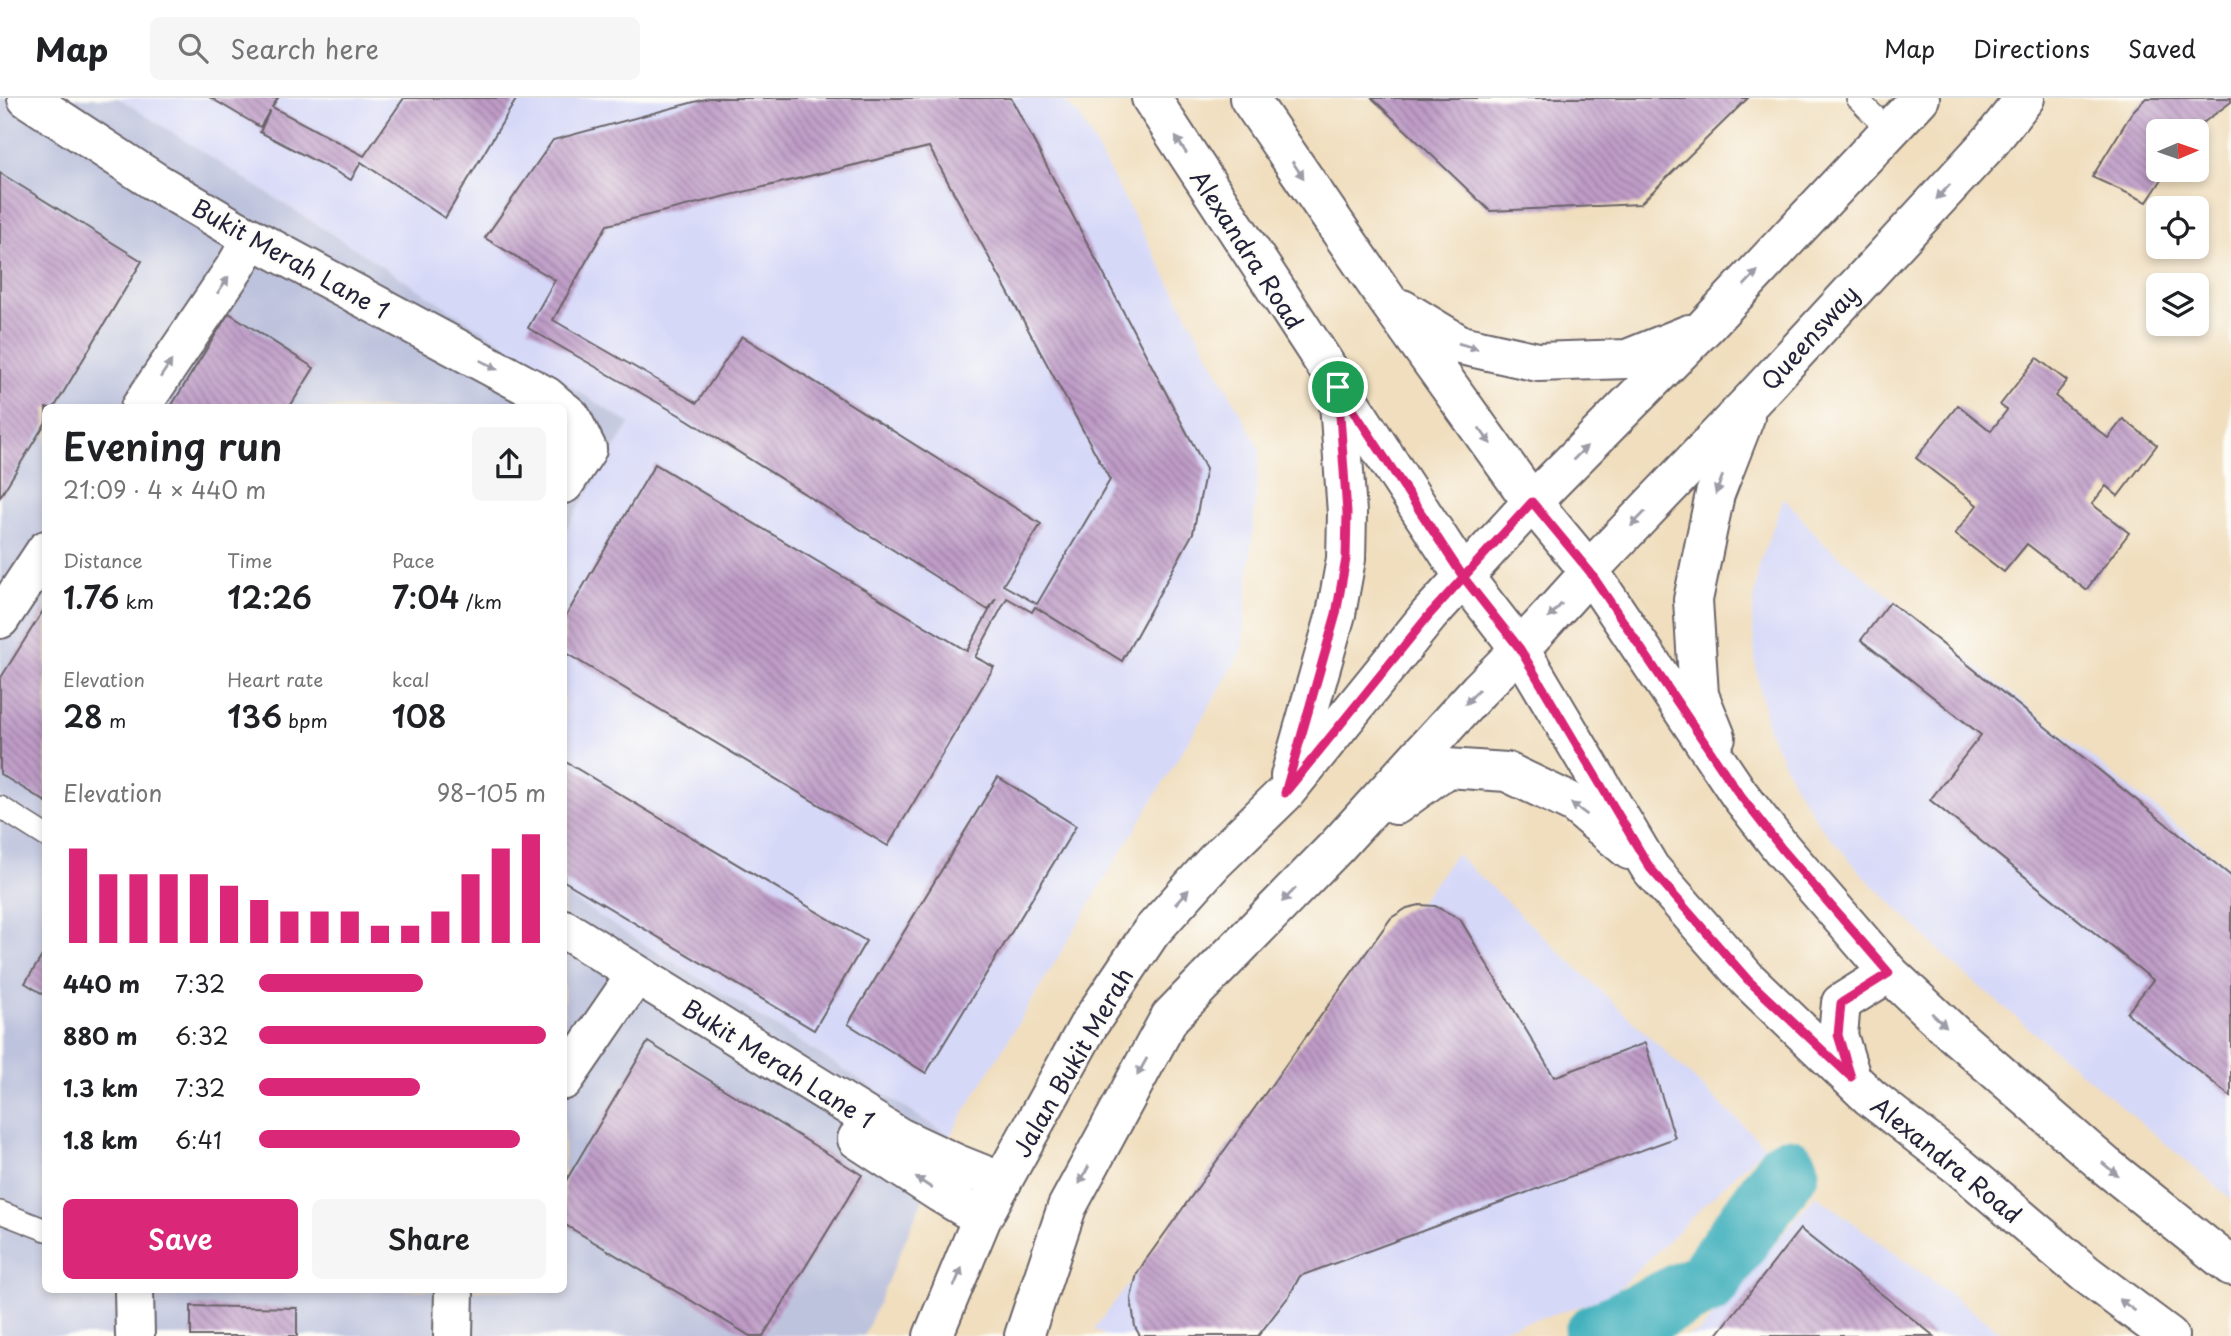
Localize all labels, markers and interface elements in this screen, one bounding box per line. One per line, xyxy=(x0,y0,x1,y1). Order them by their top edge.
search box xyxy=(150,17,640,80)
text: Map xyxy=(35,23,108,73)
icon: search xyxy=(174,29,212,67)
text: Search here xyxy=(230,29,379,68)
text: Map xyxy=(1884,30,1935,66)
text: Directions xyxy=(1973,30,2090,66)
text: Saved xyxy=(2128,30,2196,66)
north arrow xyxy=(2146,119,2208,182)
map controls xyxy=(2146,119,2209,336)
one-way arrow xyxy=(1174,135,1187,154)
one-way arrow xyxy=(1292,161,1305,180)
street label: Alexandra Road xyxy=(1183,162,1313,336)
one-way arrow xyxy=(1936,183,1952,200)
street label: Bukit Merah Lane 1 xyxy=(186,189,396,327)
button: locate xyxy=(2146,196,2209,259)
one-way arrow xyxy=(1743,269,1759,287)
button: layers xyxy=(2146,273,2209,336)
one-way arrow xyxy=(216,275,229,294)
street label: Queensway xyxy=(1752,276,1866,398)
one-way arrow xyxy=(1458,341,1479,351)
pin xyxy=(1308,357,1368,417)
one-way arrow xyxy=(159,360,173,378)
one-way arrow xyxy=(479,360,499,371)
icon: arrive xyxy=(1319,368,1357,406)
text: Evening run xyxy=(63,417,282,474)
button: share xyxy=(472,427,546,501)
one-way arrow xyxy=(1478,427,1492,445)
one-way arrow xyxy=(1571,445,1587,462)
text: 21:09 · 4 × 440 m xyxy=(63,472,266,507)
one-way arrow xyxy=(1713,475,1724,496)
one-way arrow xyxy=(1630,510,1646,527)
text: Distance xyxy=(63,546,143,574)
text: Time xyxy=(227,546,272,574)
text: Pace xyxy=(392,546,435,574)
text: 1.76 xyxy=(63,574,119,619)
text: 12:26 xyxy=(227,574,312,619)
text: 7:04 xyxy=(392,574,460,619)
text: km xyxy=(119,587,154,615)
text: /km xyxy=(460,587,502,615)
one-way arrow xyxy=(1547,602,1563,620)
text: Elevation xyxy=(63,665,145,693)
text: Heart rate xyxy=(227,665,323,693)
text: kcal xyxy=(392,665,430,693)
one-way arrow xyxy=(1465,688,1481,705)
text: 28 xyxy=(63,693,103,738)
text: 136 xyxy=(227,693,282,738)
text: 108 xyxy=(392,693,447,738)
text: m xyxy=(103,706,126,734)
text: bpm xyxy=(282,706,328,734)
text: Elevation xyxy=(63,775,162,810)
text: 98–105 m xyxy=(437,775,546,810)
one-way arrow xyxy=(1569,802,1588,816)
one-way arrow xyxy=(1280,886,1297,903)
one-way arrow xyxy=(1174,889,1190,906)
street label: Jalan Bukit Merah xyxy=(1003,960,1141,1164)
text: 440 m xyxy=(63,966,140,1001)
text: 7:32 xyxy=(175,966,225,1001)
street label: Bukit Merah Lane 1 xyxy=(676,989,882,1137)
one-way arrow xyxy=(1930,1011,1947,1027)
text: 880 m xyxy=(63,1018,138,1053)
text: 6:32 xyxy=(175,1018,229,1053)
one-way arrow xyxy=(1136,1057,1148,1077)
text: 1.3 km xyxy=(63,1070,138,1105)
text: 7:32 xyxy=(175,1070,225,1105)
street label: Alexandra Road xyxy=(1864,1087,2030,1231)
text: 1.8 km xyxy=(63,1122,138,1157)
text: 6:41 xyxy=(175,1122,222,1157)
one-way arrow xyxy=(2101,1162,2119,1177)
one-way arrow xyxy=(1078,1165,1089,1185)
one-way arrow xyxy=(914,1176,934,1189)
button: Save xyxy=(63,1199,298,1279)
button: Share xyxy=(312,1199,546,1279)
one-way arrow xyxy=(952,1267,964,1287)
one-way arrow xyxy=(2118,1298,2137,1312)

